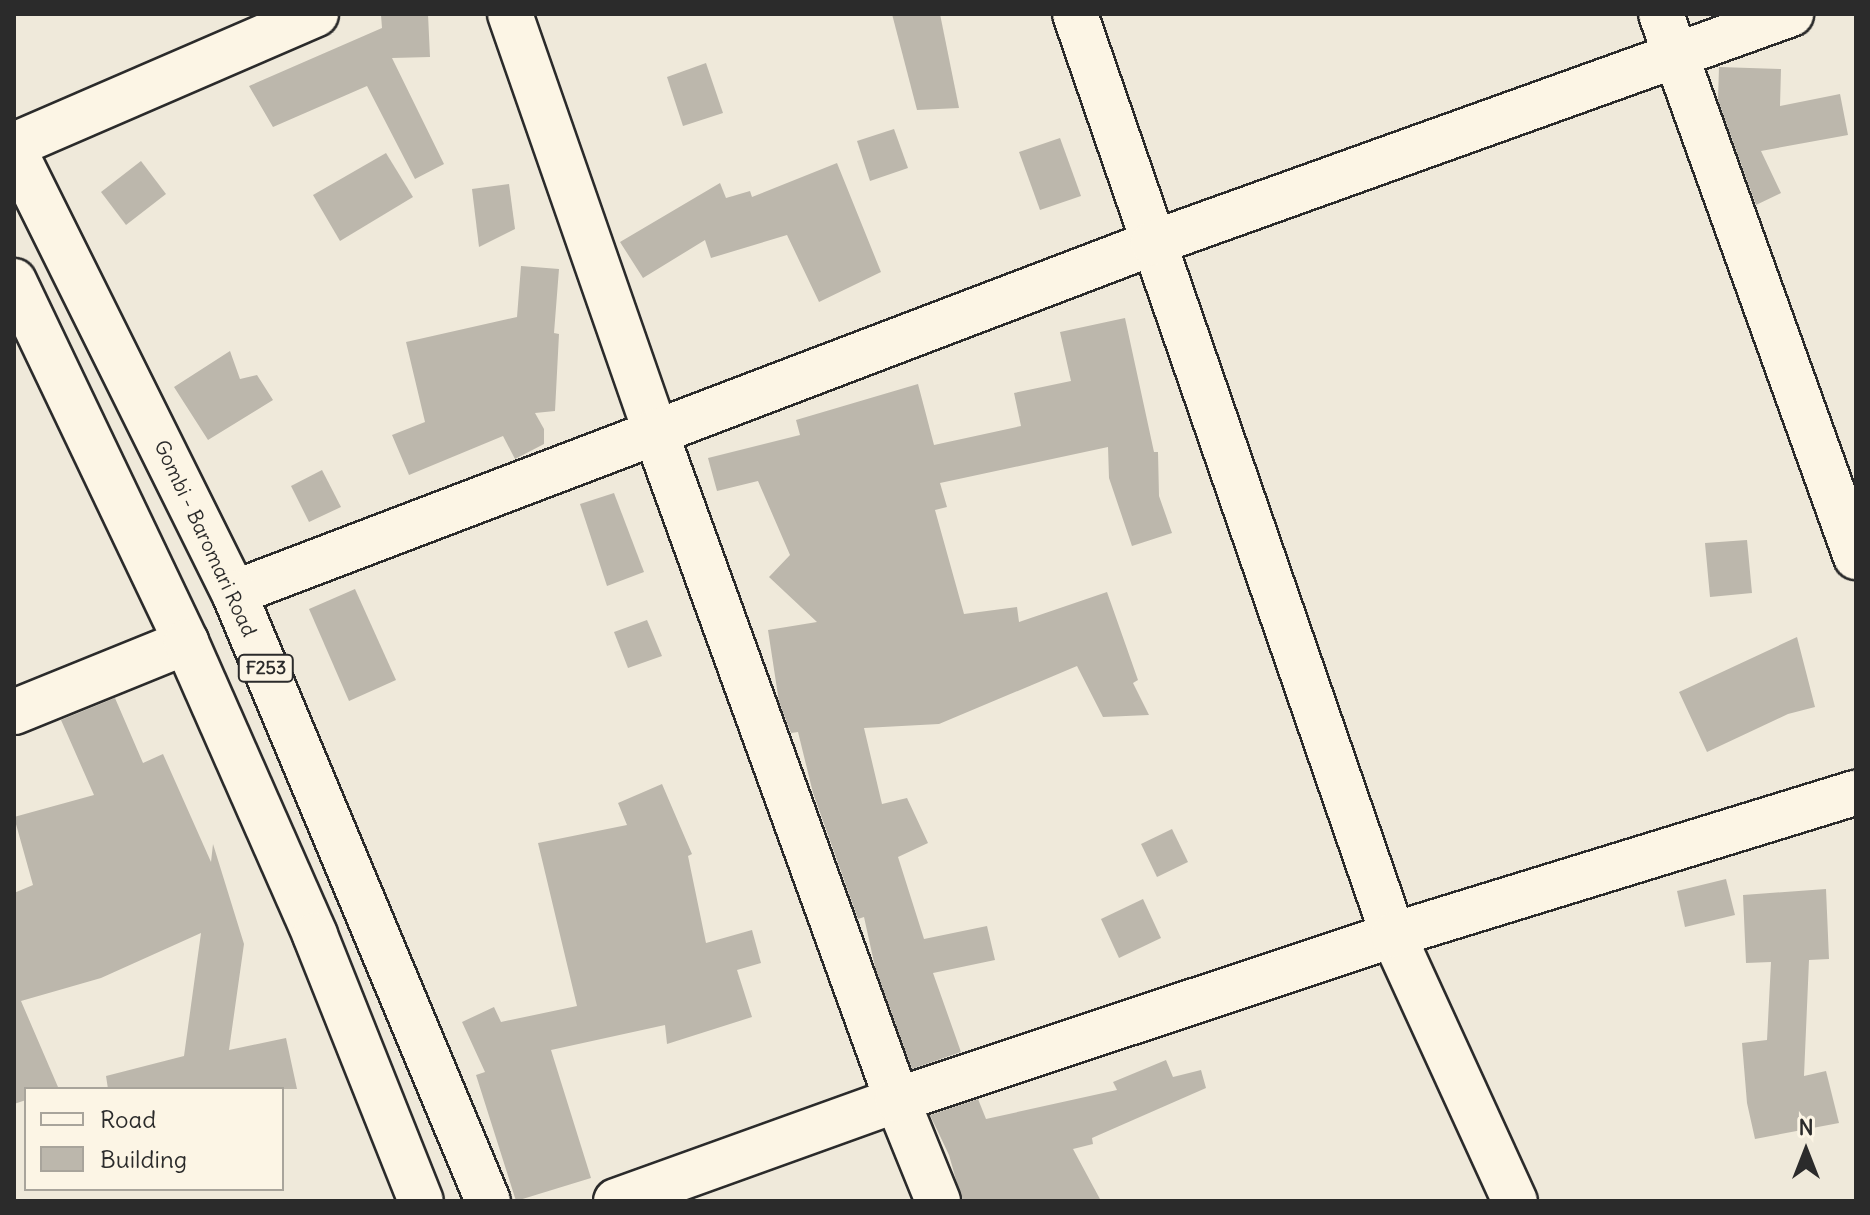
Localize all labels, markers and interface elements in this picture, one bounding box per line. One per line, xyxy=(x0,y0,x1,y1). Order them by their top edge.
street label: Gombi - Baromari Road xyxy=(150,436,262,640)
road number: F253 xyxy=(236,654,296,682)
legend xyxy=(24,1087,284,1191)
text: Road xyxy=(100,1104,156,1134)
north arrow xyxy=(1766,1111,1846,1191)
text: N xyxy=(1798,1113,1814,1141)
text: Building xyxy=(100,1144,187,1174)

